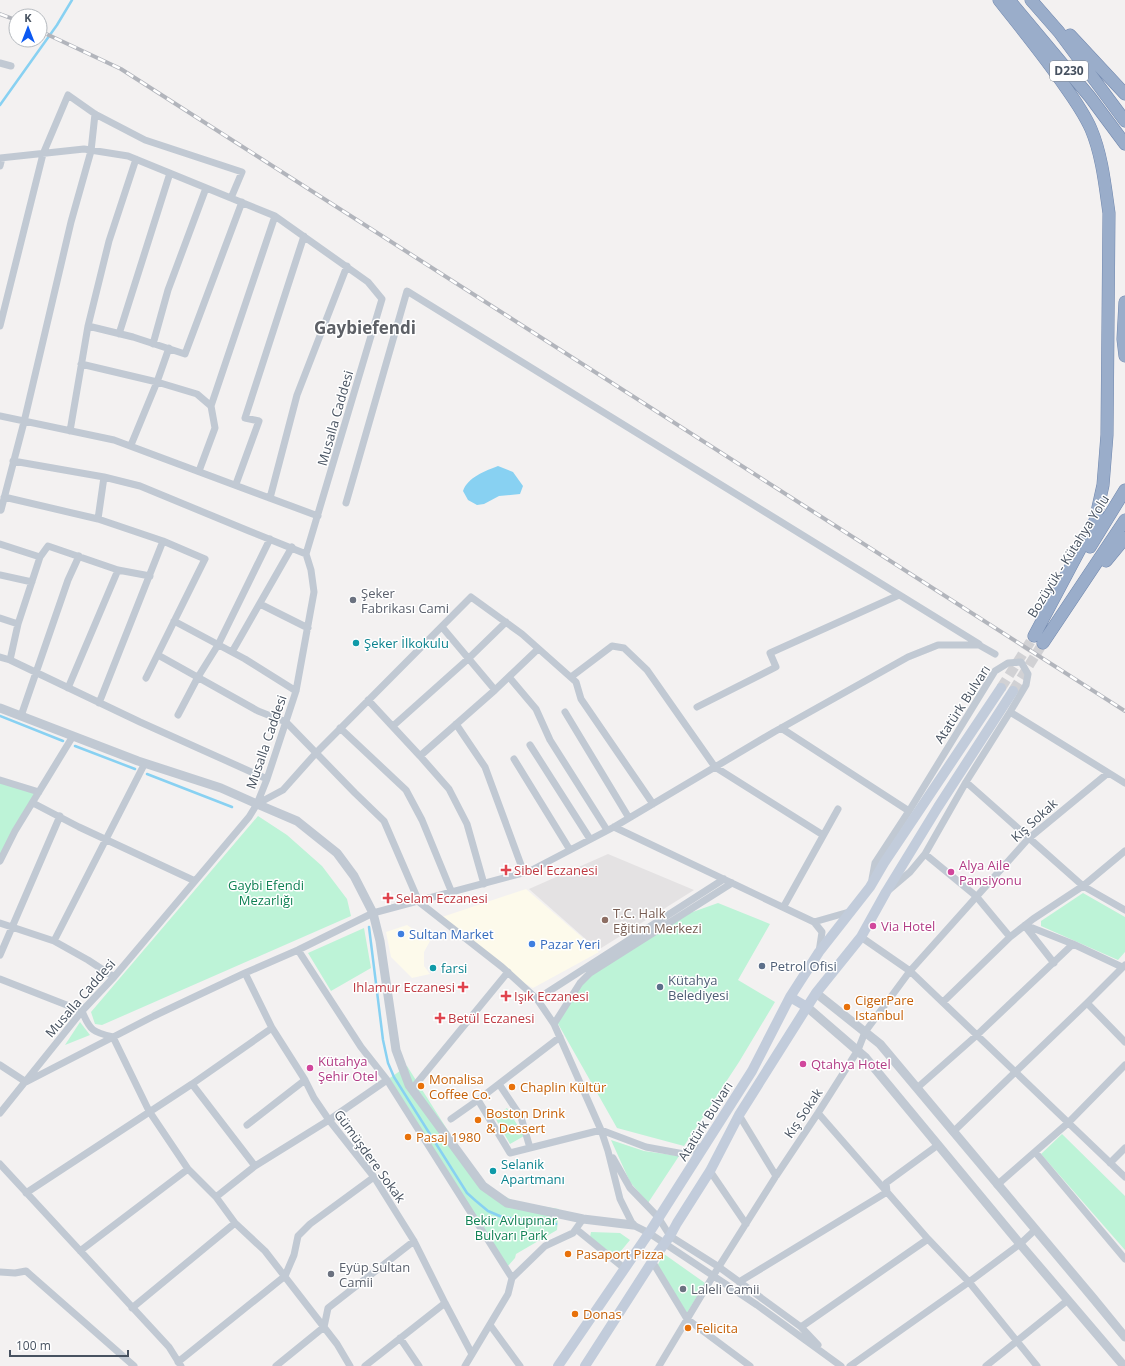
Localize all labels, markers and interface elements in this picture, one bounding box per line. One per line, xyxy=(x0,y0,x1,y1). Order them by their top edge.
north arrow xyxy=(8,8,48,48)
text: K xyxy=(24,10,32,25)
road number: D230 xyxy=(1050,61,1088,81)
district label: Gaybiefendi xyxy=(314,316,416,339)
street label: Musalla Caddesi xyxy=(313,368,357,468)
street label: Bozüyük - Kütahya Yolu xyxy=(1023,491,1113,621)
place label: Şeker Fabrikası Cami xyxy=(361,584,449,617)
marker: Şeker Fabrikası Cami xyxy=(348,595,358,605)
place label: Şeker İlkokulu xyxy=(364,634,449,652)
marker: Şeker İlkokulu xyxy=(351,638,361,648)
street label: Atatürk Bulvarı xyxy=(930,661,994,747)
street label: Musalla Caddesi xyxy=(241,693,291,791)
street label: Kış Sokak xyxy=(1007,794,1061,846)
place label: Alya Aile Pansiyonu xyxy=(959,856,1022,889)
place label: Sibel Eczanesi xyxy=(514,861,598,879)
marker: Sibel Eczanesi xyxy=(501,865,511,875)
marker: Alya Aile Pansiyonu xyxy=(946,867,956,877)
park label: Gaybi Efendi Mezarlığı xyxy=(228,876,304,909)
place label: Selam Eczanesi xyxy=(396,889,488,907)
marker: Selam Eczanesi xyxy=(383,893,393,903)
place label: T.C. Halk Eğitim Merkezi xyxy=(613,904,702,937)
marker: T.C. Halk Eğitim Merkezi xyxy=(600,915,610,925)
place label: Via Hotel xyxy=(881,917,935,935)
marker: Via Hotel xyxy=(868,921,878,931)
place label: Sultan Market xyxy=(409,925,494,943)
marker: Sultan Market xyxy=(396,929,406,939)
place label: Pazar Yeri xyxy=(540,935,600,953)
marker: Pazar Yeri xyxy=(527,939,537,949)
street label: Musalla Caddesi xyxy=(41,955,119,1041)
place label: Petrol Ofisi xyxy=(770,957,837,975)
place label: farsi xyxy=(441,959,467,977)
marker: Petrol Ofisi xyxy=(757,961,767,971)
marker: farsi xyxy=(428,963,438,973)
place label: Kütahya Belediyesi xyxy=(668,971,729,1004)
place label: Ihlamur Eczanesi xyxy=(353,978,455,996)
marker: Ihlamur Eczanesi xyxy=(458,982,468,992)
marker: Kütahya Belediyesi xyxy=(655,982,665,992)
place label: Işık Eczanesi xyxy=(514,987,589,1005)
marker: Işık Eczanesi xyxy=(501,991,511,1001)
place label: CigerPare Istanbul xyxy=(855,991,914,1024)
marker: CigerPare Istanbul xyxy=(842,1002,852,1012)
place label: Betül Eczanesi xyxy=(448,1009,534,1027)
marker: Betül Eczanesi xyxy=(435,1013,445,1023)
place label: Kütahya Şehir Otel xyxy=(318,1052,378,1085)
place label: Qtahya Hotel xyxy=(811,1055,891,1073)
marker: Qtahya Hotel xyxy=(798,1059,808,1069)
marker: Kütahya Şehir Otel xyxy=(305,1063,315,1073)
place label: Monalisa Coffee Co. xyxy=(429,1070,491,1103)
place label: Chaplin Kültür xyxy=(520,1078,607,1096)
street label: Atatürk Bulvarı xyxy=(673,1078,737,1164)
marker: Monalisa Coffee Co. xyxy=(416,1081,426,1091)
marker: Chaplin Kültür xyxy=(507,1082,517,1092)
street label: Kış Sokak xyxy=(780,1084,826,1142)
place label: Boston Drink & Dessert xyxy=(486,1104,565,1137)
street label: Gümüşdere Sokak xyxy=(330,1106,410,1206)
marker: Boston Drink & Dessert xyxy=(473,1115,483,1125)
place label: Pasaj 1980 xyxy=(416,1128,481,1146)
marker: Pasaj 1980 xyxy=(403,1132,413,1142)
place label: Selanik Apartmanı xyxy=(501,1155,565,1188)
marker: Selanik Apartmanı xyxy=(488,1166,498,1176)
park label: Bekir Avlupınar Bulvarı Park xyxy=(465,1211,558,1244)
place label: Pasaport Pizza xyxy=(576,1245,664,1263)
marker: Pasaport Pizza xyxy=(563,1249,573,1259)
place label: Eyüp Sultan Camii xyxy=(339,1258,410,1291)
marker: Eyüp Sultan Camii xyxy=(326,1269,336,1279)
place label: Laleli Camii xyxy=(691,1280,760,1298)
marker: Laleli Camii xyxy=(678,1284,688,1294)
place label: Donas xyxy=(583,1305,622,1323)
marker: Donas xyxy=(570,1309,580,1319)
place label: Felicita xyxy=(696,1319,738,1337)
marker: Felicita xyxy=(683,1323,693,1333)
scale bar xyxy=(10,1332,128,1358)
text: 100 m xyxy=(16,1337,51,1354)

